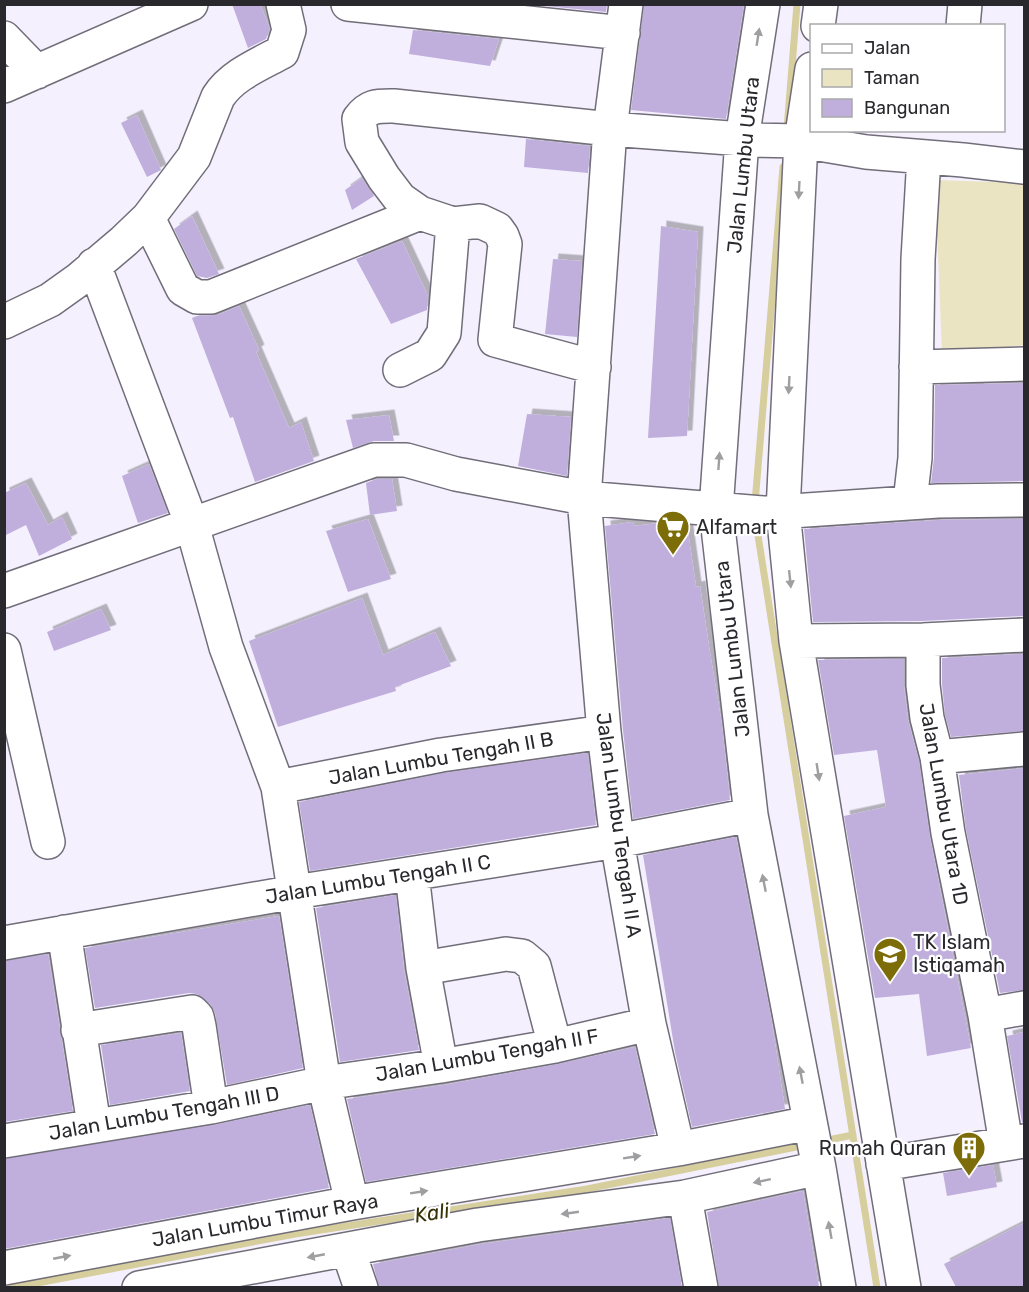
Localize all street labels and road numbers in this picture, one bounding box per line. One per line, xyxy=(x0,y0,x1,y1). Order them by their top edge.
street label: Jalan Lumbu Utara xyxy=(722,75,764,255)
street label: Jalan Lumbu Utara xyxy=(709,559,755,739)
street label: Jalan Lumbu Utara 1D xyxy=(914,701,974,907)
street label: Jalan Lumbu Tengah II A xyxy=(591,711,647,939)
street label: Jalan Lumbu Tengah II B xyxy=(327,726,555,790)
street label: Jalan Lumbu Tengah II C xyxy=(264,849,492,909)
street label: Jalan Lumbu Tengah II F xyxy=(374,1024,600,1086)
street label: Jalan Lumbu Tengah III D xyxy=(47,1081,281,1145)
street label: Jalan Lumbu Timur Raya xyxy=(150,1188,380,1252)

